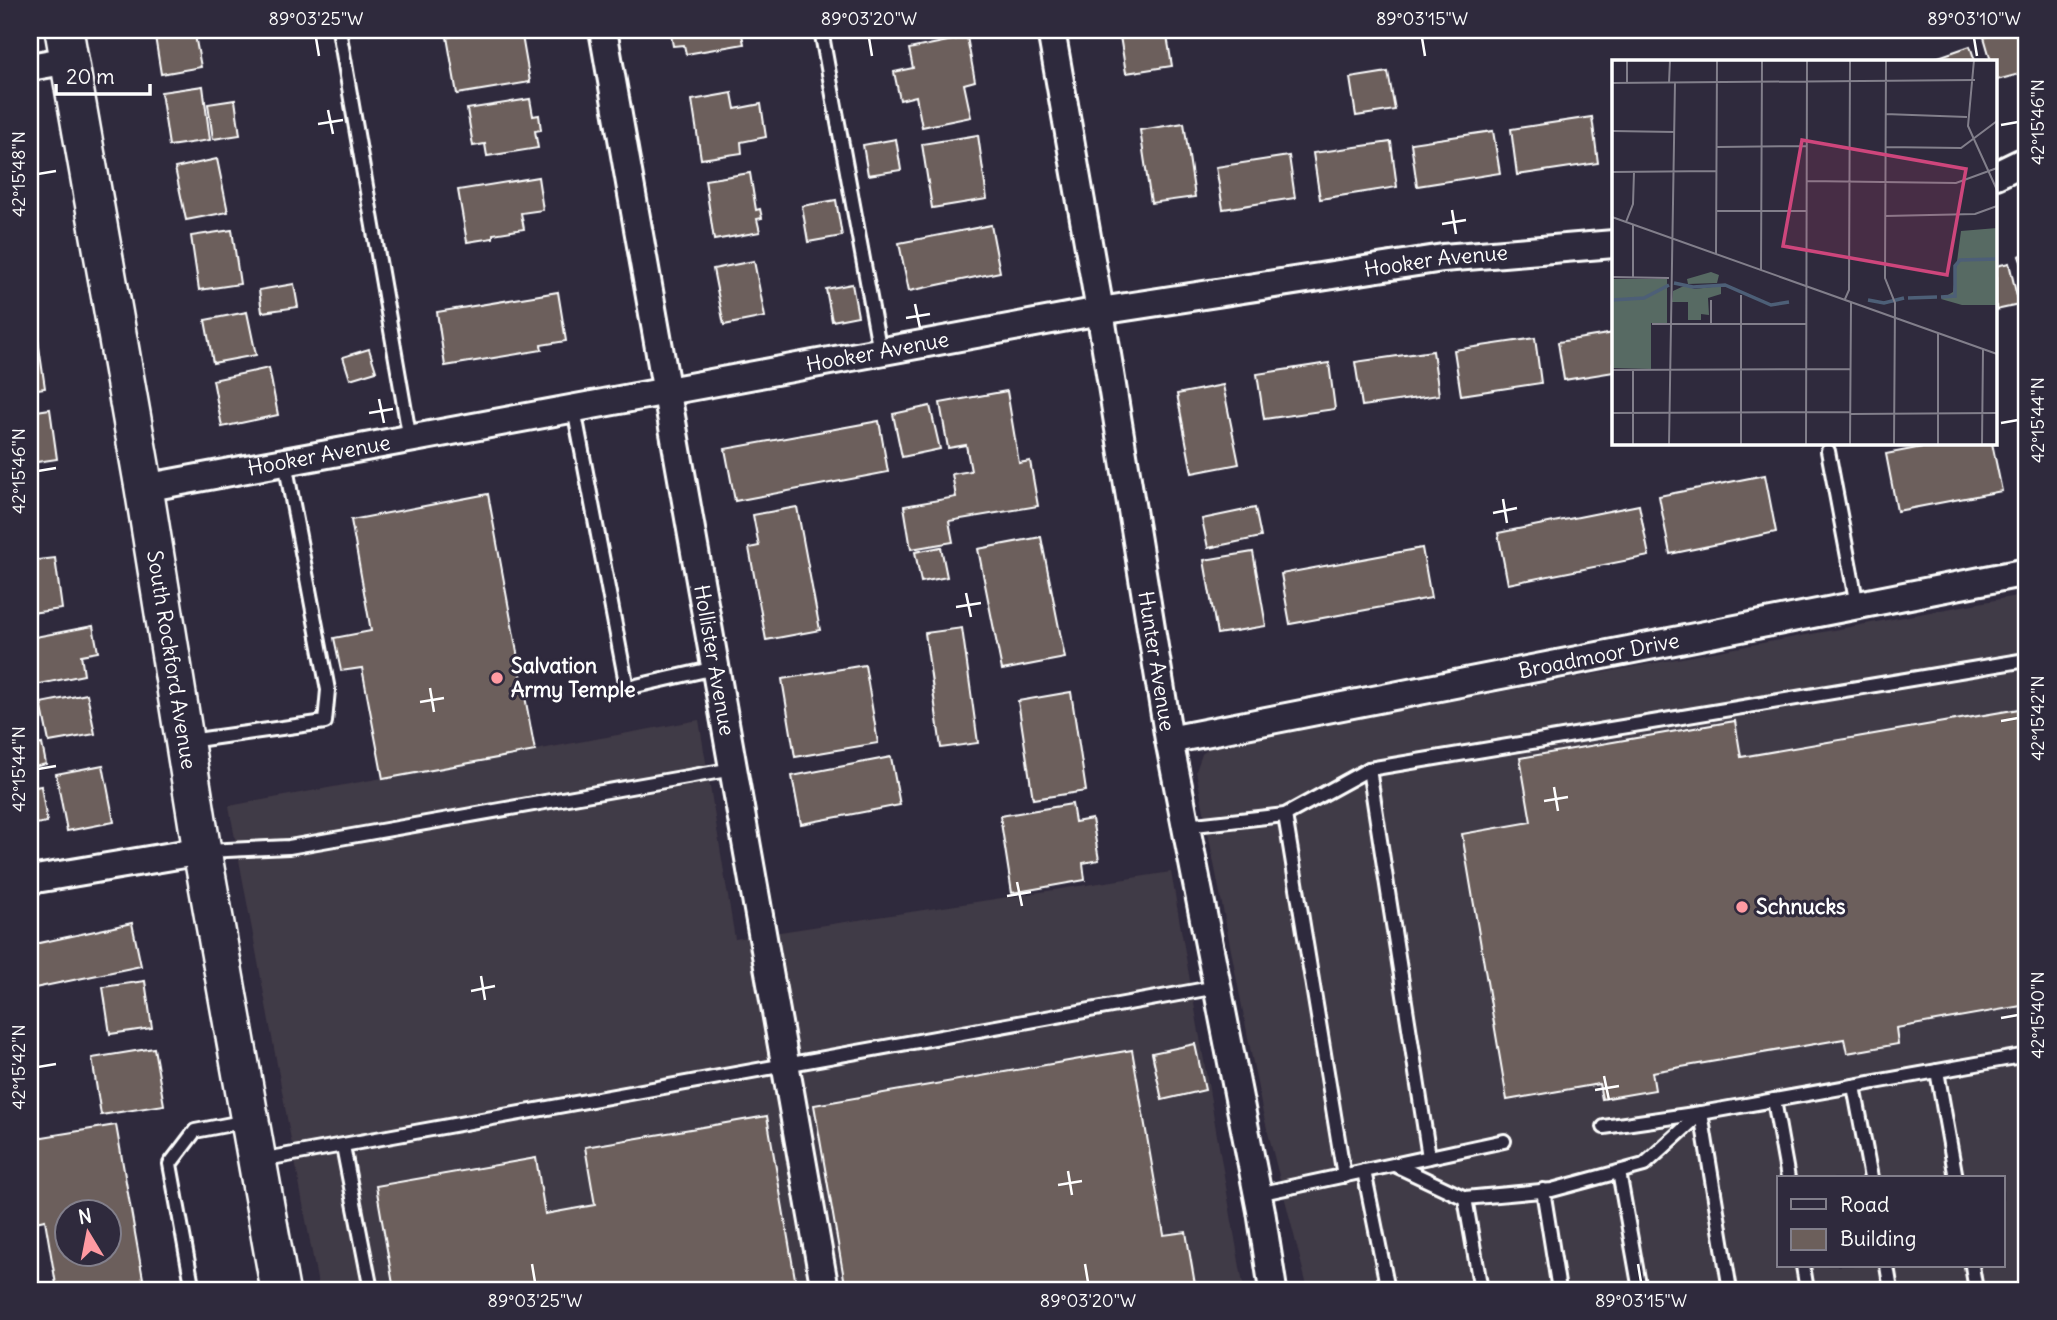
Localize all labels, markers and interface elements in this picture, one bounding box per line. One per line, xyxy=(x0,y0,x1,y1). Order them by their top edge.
text: 89°03'25"W xyxy=(269,7,363,30)
text: 89°03'20"W xyxy=(821,7,917,30)
text: 89°03'15"W xyxy=(1376,7,1468,30)
text: 89°03'10"W xyxy=(1927,7,2021,30)
scale bar xyxy=(56,52,150,96)
inset map xyxy=(1612,60,1997,444)
text: 20 m xyxy=(66,63,115,90)
text: 42°15'46"N xyxy=(2026,79,2049,165)
text: 42°15'48"N xyxy=(7,131,30,217)
street label: Hooker Avenue xyxy=(1362,239,1509,283)
street label: Hooker Avenue xyxy=(804,325,951,378)
text: 42°15'44"N xyxy=(2026,377,2049,463)
text: 42°15'46"N xyxy=(7,428,30,514)
street label: Hooker Avenue xyxy=(245,429,392,482)
street label: South Rockford Avenue xyxy=(141,549,203,771)
street label: Hollister Avenue xyxy=(688,583,741,738)
street label: Hunter Avenue xyxy=(1132,589,1181,733)
street label: Broadmoor Drive xyxy=(1516,626,1682,684)
place label: Salvation Army Temple xyxy=(511,652,636,703)
marker: Salvation Army Temple xyxy=(489,670,505,686)
text: 42°15'42"N xyxy=(2026,675,2049,761)
text: 42°15'44"N xyxy=(7,726,30,812)
place label: Schnucks xyxy=(1756,893,1846,920)
marker: Schnucks xyxy=(1734,899,1750,915)
text: 42°15'40"N xyxy=(2026,971,2049,1059)
text: 42°15'42"N xyxy=(7,1024,30,1110)
legend xyxy=(1777,1176,2004,1268)
text: Road xyxy=(1840,1191,1889,1218)
north arrow xyxy=(52,1198,122,1268)
text: N xyxy=(76,1203,94,1229)
text: Building xyxy=(1840,1225,1916,1252)
text: 89°03'25"W xyxy=(488,1289,582,1312)
text: 89°03'20"W xyxy=(1040,1289,1136,1312)
text: 89°03'15"W xyxy=(1595,1289,1687,1312)

